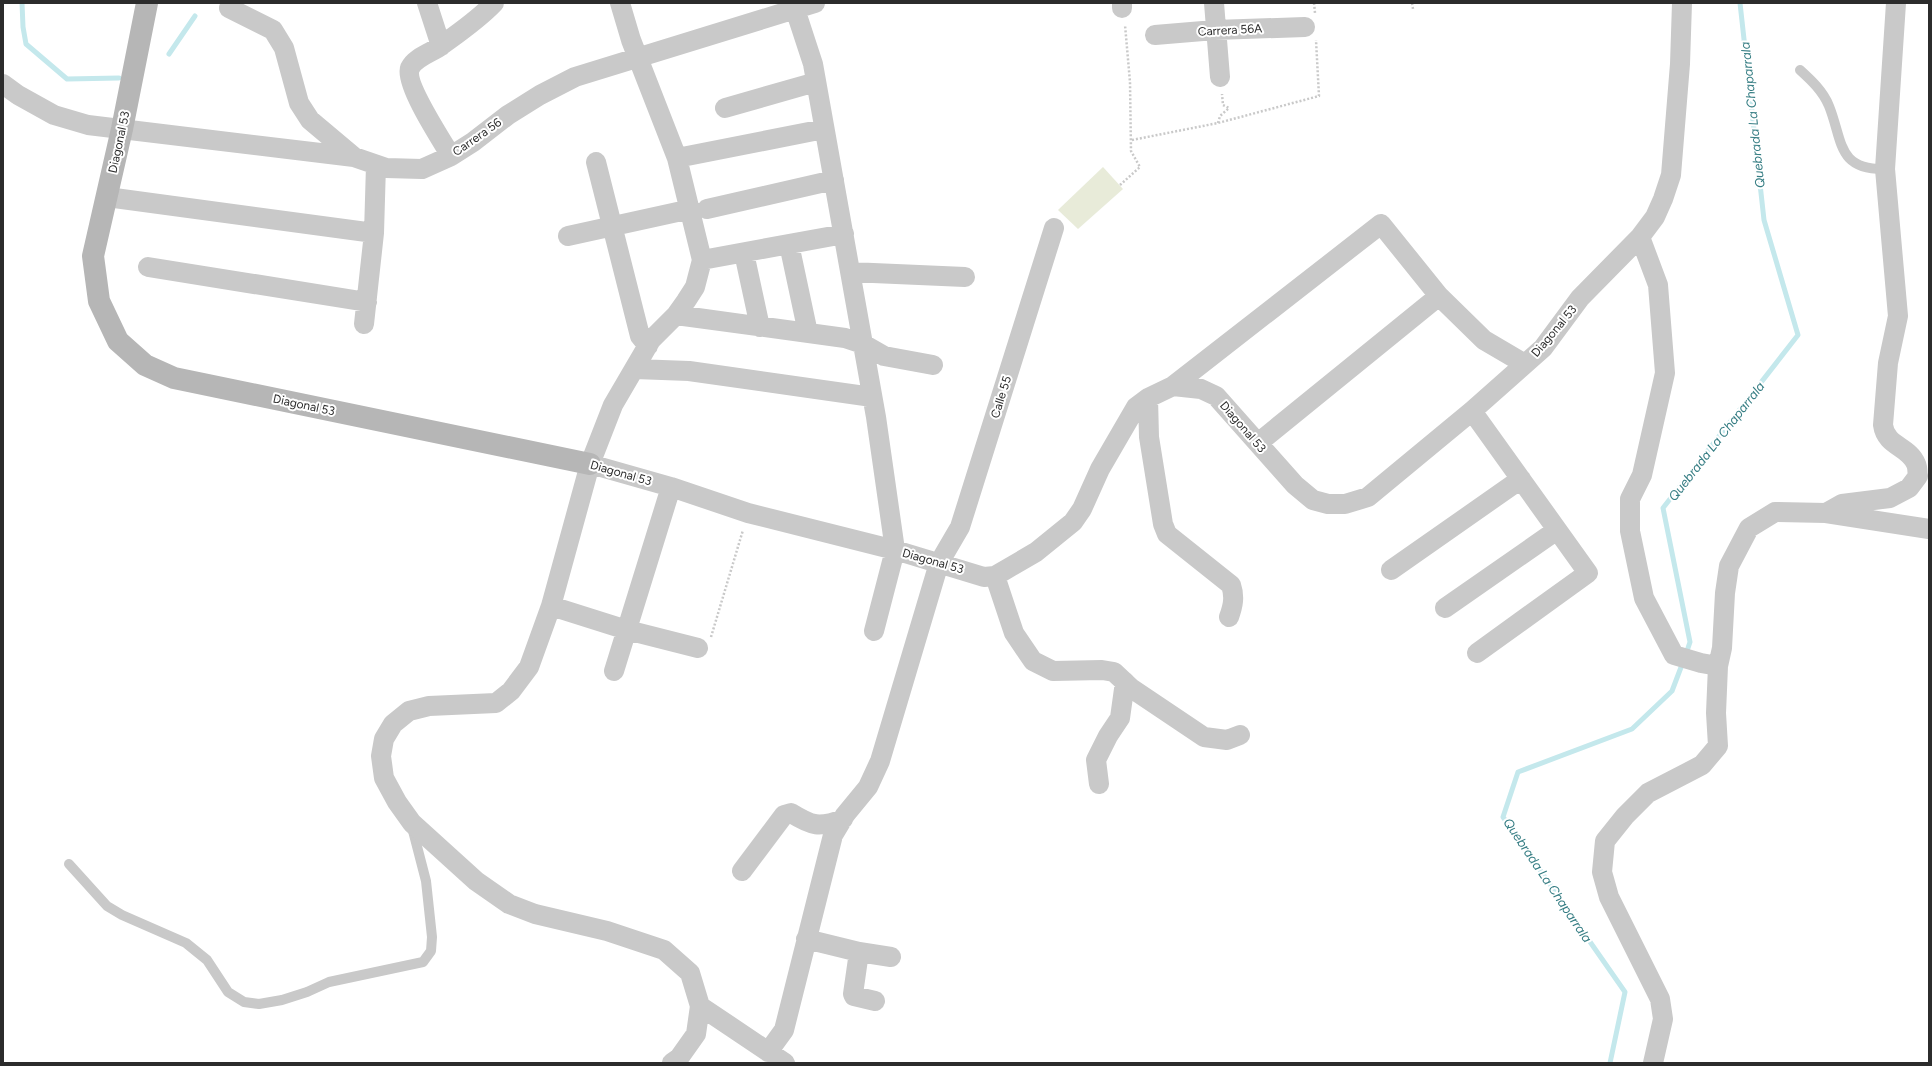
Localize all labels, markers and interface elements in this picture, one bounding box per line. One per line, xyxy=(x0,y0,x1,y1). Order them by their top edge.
street label: Carrera 56A xyxy=(1197,21,1263,39)
water label: Quebrada La Chaparrala xyxy=(1737,41,1768,189)
street label: Diagonal 53 xyxy=(106,110,132,174)
street label: Carrera 56 xyxy=(450,115,504,159)
street label: Diagonal 53 xyxy=(1528,302,1580,360)
street label: Calle 55 xyxy=(988,374,1014,420)
water label: Quebrada La Chaparrala xyxy=(1665,379,1768,504)
street label: Diagonal 53 xyxy=(272,392,336,418)
street label: Diagonal 53 xyxy=(1217,399,1269,455)
street label: Diagonal 53 xyxy=(589,458,653,488)
street label: Diagonal 53 xyxy=(901,546,965,576)
water label: Quebrada La Chaparrala xyxy=(1500,815,1595,946)

